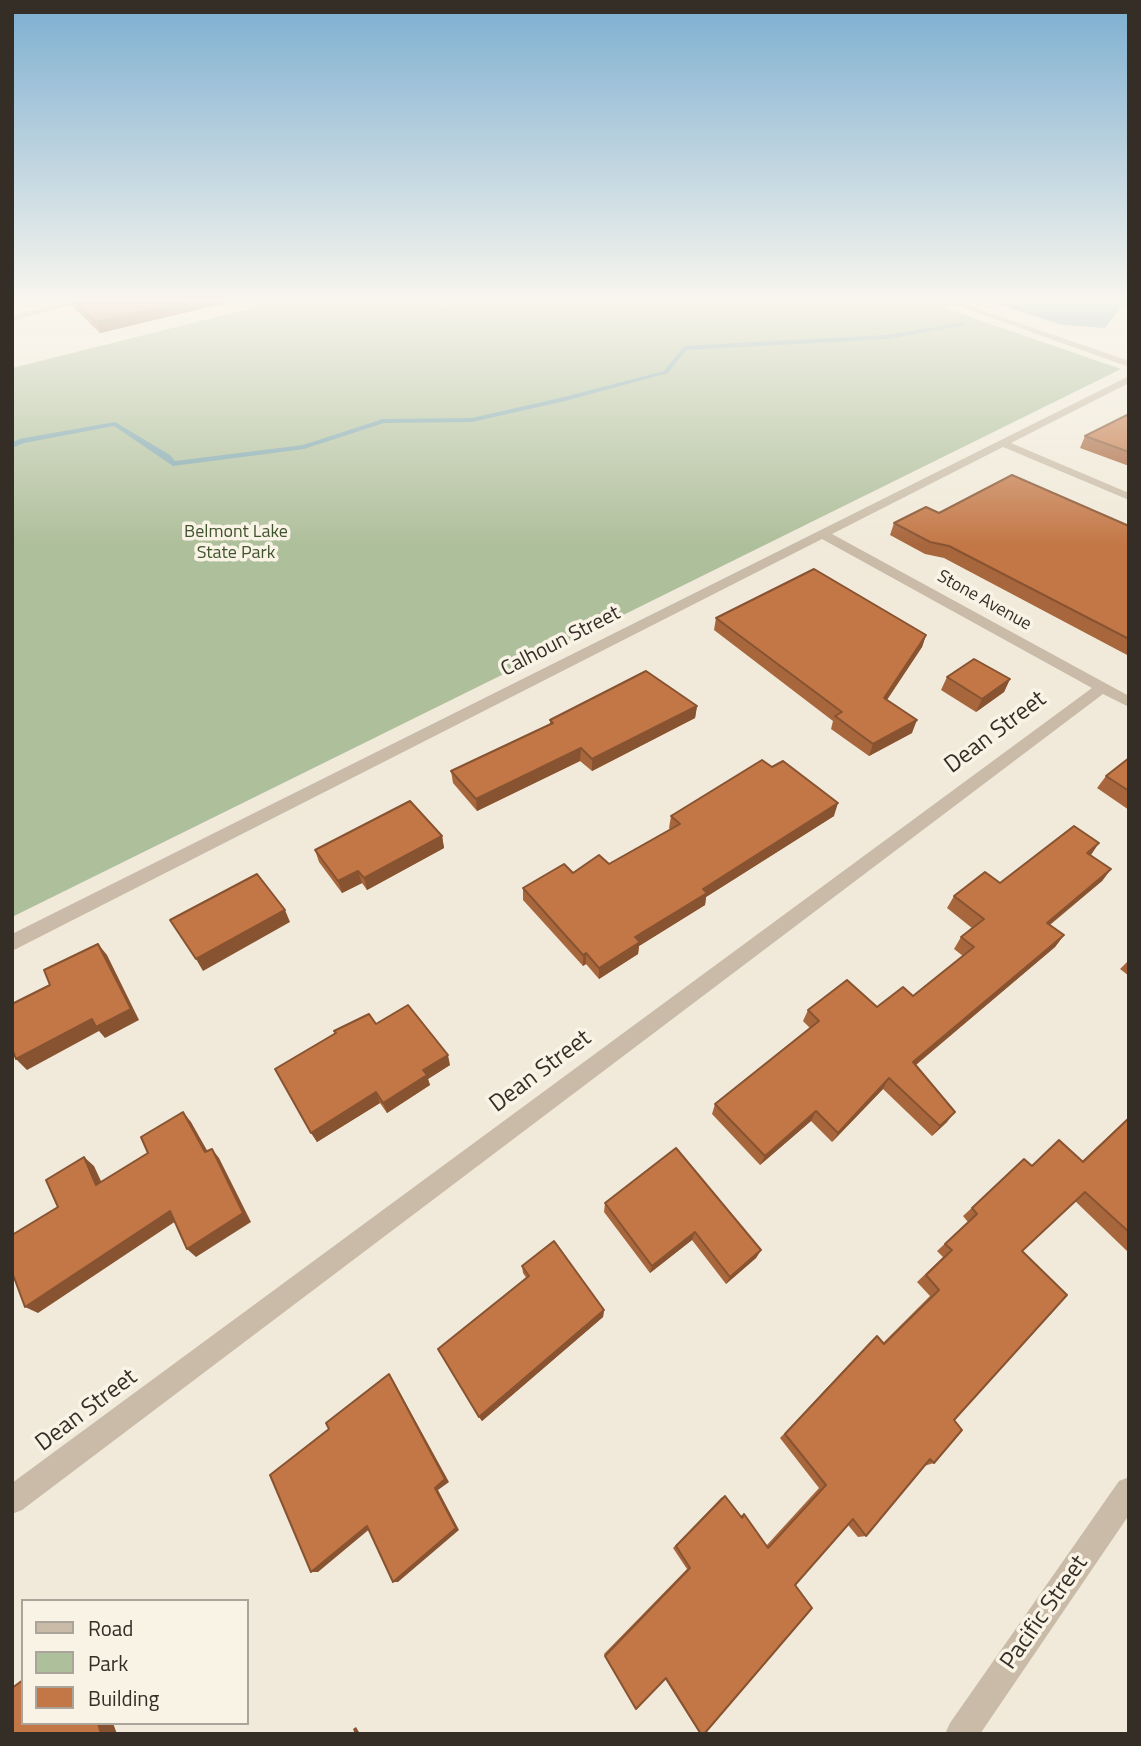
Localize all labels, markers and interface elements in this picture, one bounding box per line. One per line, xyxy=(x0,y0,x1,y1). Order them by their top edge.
park label: Belmont Lake State Park xyxy=(184,522,288,564)
street label: Stone Avenue xyxy=(933,566,1035,636)
street label: Calhoun Street xyxy=(497,601,625,683)
street label: Dean Street xyxy=(940,685,1052,781)
street label: Dean Street xyxy=(485,1024,597,1120)
street label: Dean Street xyxy=(31,1363,143,1459)
street label: Pacific Street xyxy=(995,1550,1095,1676)
legend xyxy=(21,1599,248,1725)
text: Road xyxy=(88,1612,133,1644)
text: Park xyxy=(88,1647,128,1679)
text: Building xyxy=(88,1682,159,1714)

